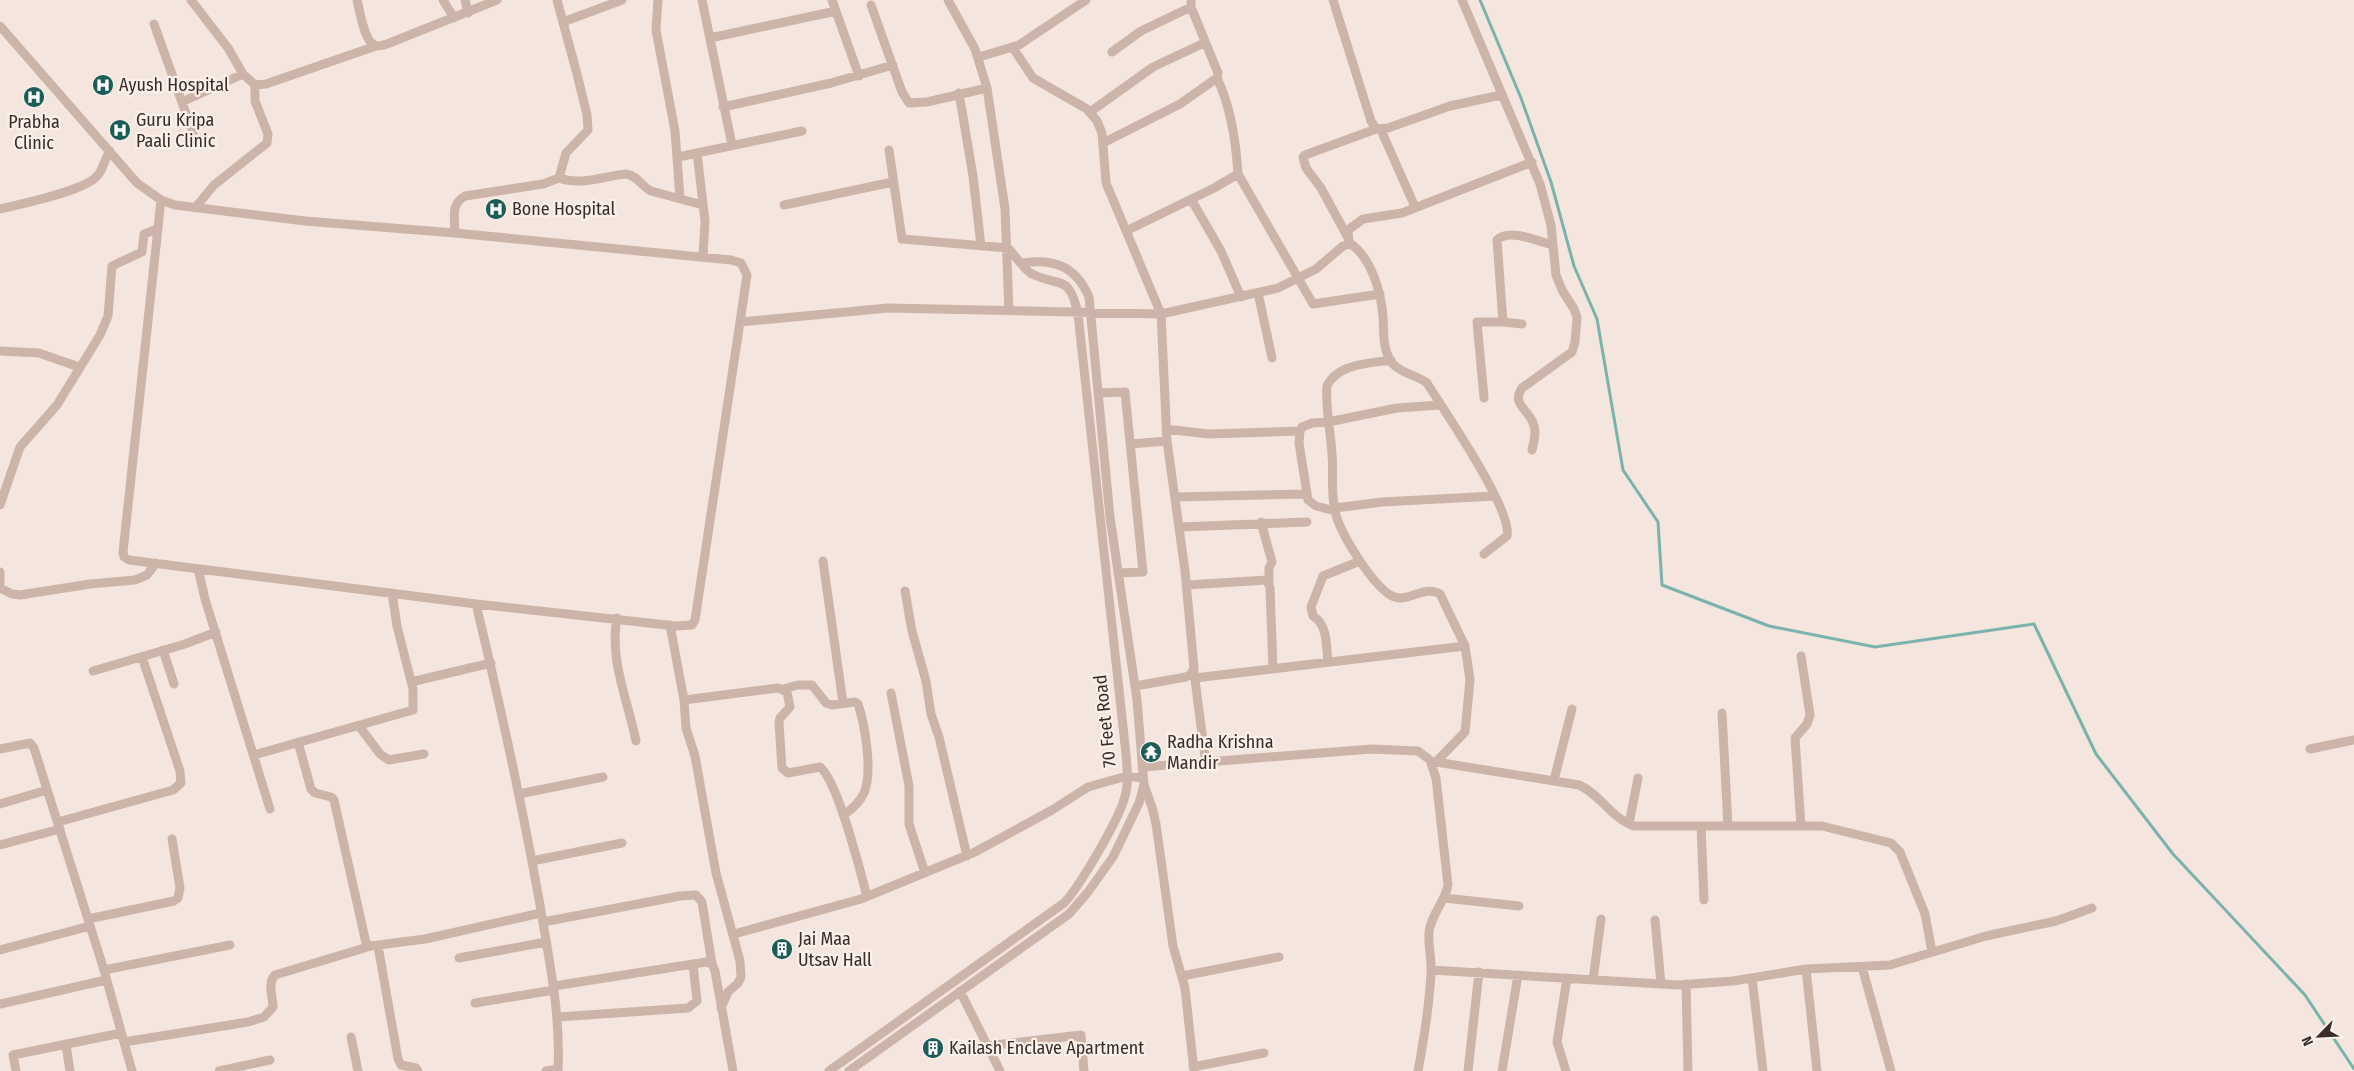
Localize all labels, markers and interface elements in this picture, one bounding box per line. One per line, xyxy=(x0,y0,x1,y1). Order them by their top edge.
hospital icon: Ayush Hospital xyxy=(91,73,115,97)
place label: Ayush Hospital xyxy=(119,74,229,96)
hospital icon: Prabha Clinic xyxy=(22,85,46,109)
place label: Guru Kripa Paali Clinic xyxy=(136,109,216,152)
place label: Prabha Clinic xyxy=(8,111,60,154)
hospital icon: Guru Kripa Paali Clinic xyxy=(108,118,132,142)
hospital icon: Bone Hospital xyxy=(484,197,508,221)
place label: Bone Hospital xyxy=(512,198,615,220)
street label: 70 Feet Road xyxy=(1089,674,1121,768)
place label: Radha Krishna Mandir xyxy=(1167,731,1274,774)
temple icon: Radha Krishna Mandir xyxy=(1139,740,1163,764)
place label: Jai Maa Utsav Hall xyxy=(798,928,872,971)
building icon: Jai Maa Utsav Hall xyxy=(770,937,794,961)
north arrow xyxy=(2294,1011,2344,1061)
text: N xyxy=(2298,1034,2317,1048)
building icon: Kailash Enclave Apartment xyxy=(921,1036,945,1060)
place label: Kailash Enclave Apartment xyxy=(949,1037,1144,1059)

